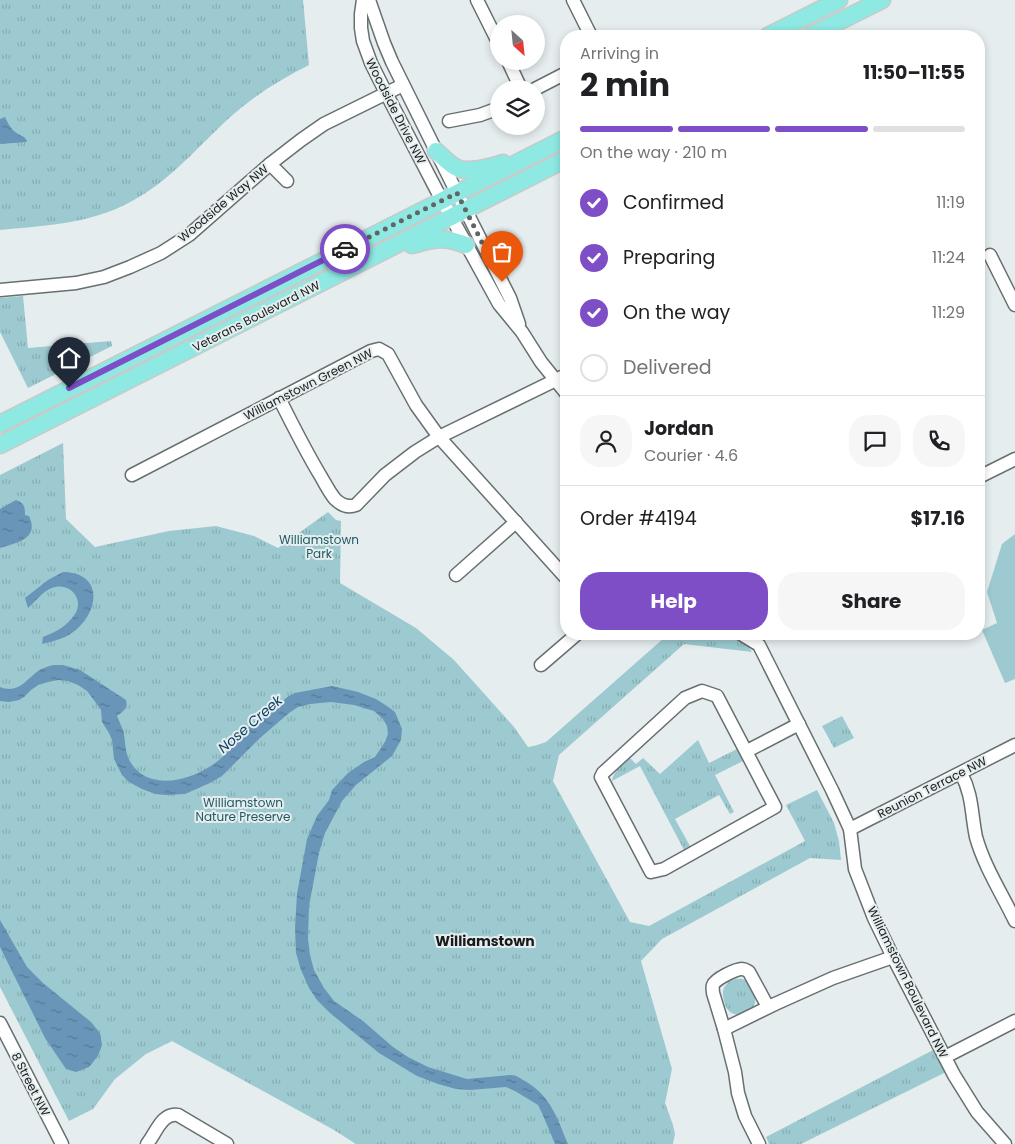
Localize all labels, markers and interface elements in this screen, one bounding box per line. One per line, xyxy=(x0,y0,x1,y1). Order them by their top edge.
north arrow xyxy=(490,15,545,70)
map controls xyxy=(490,15,545,135)
text: Arriving in xyxy=(580,42,659,65)
street label: Woodside Drive NW xyxy=(362,55,430,167)
text: 11:50–11:55 xyxy=(863,59,965,86)
text: 2 min xyxy=(580,62,670,107)
button: layers xyxy=(490,80,545,135)
text: On the way · 210 m xyxy=(580,141,727,164)
street label: Woodside Way NW xyxy=(174,160,272,246)
icon: check xyxy=(580,189,608,217)
text: Confirmed xyxy=(623,189,724,216)
text: 11:19 xyxy=(936,191,965,214)
courier xyxy=(320,224,370,274)
pin xyxy=(481,231,523,282)
icon: car xyxy=(331,235,359,263)
icon: bag xyxy=(488,238,516,266)
icon: check xyxy=(580,244,608,272)
text: Preparing xyxy=(623,244,715,271)
text: 11:24 xyxy=(932,246,965,269)
street label: Veterans Boulevard NW xyxy=(189,276,323,356)
icon: check xyxy=(580,299,608,327)
text: On the way xyxy=(623,299,730,326)
text: 11:29 xyxy=(932,301,965,324)
pin xyxy=(48,337,90,388)
icon: home xyxy=(55,344,83,372)
street label: Williamstown Green NW xyxy=(241,344,376,424)
text: Delivered xyxy=(623,354,712,381)
button: person xyxy=(580,415,632,467)
text: Jordan xyxy=(644,415,714,442)
button: chat xyxy=(849,415,901,467)
button: phone xyxy=(913,415,965,467)
text: Courier · 4.6 xyxy=(644,444,738,467)
text: Order #4194 xyxy=(580,505,697,532)
text: $17.16 xyxy=(911,505,965,532)
park label: Williamstown Park xyxy=(279,531,359,562)
button: Help xyxy=(580,572,768,630)
button: Share xyxy=(778,572,965,630)
water label: Nose Creek xyxy=(213,690,287,758)
street label: Reunion Terrace NW xyxy=(874,752,990,822)
park label: Williamstown Nature Preserve xyxy=(196,794,290,825)
street label: Williamstown Boulevard NW xyxy=(864,903,952,1061)
district label: Williamstown xyxy=(435,931,535,951)
street label: 8 Street NW xyxy=(8,1049,54,1119)

